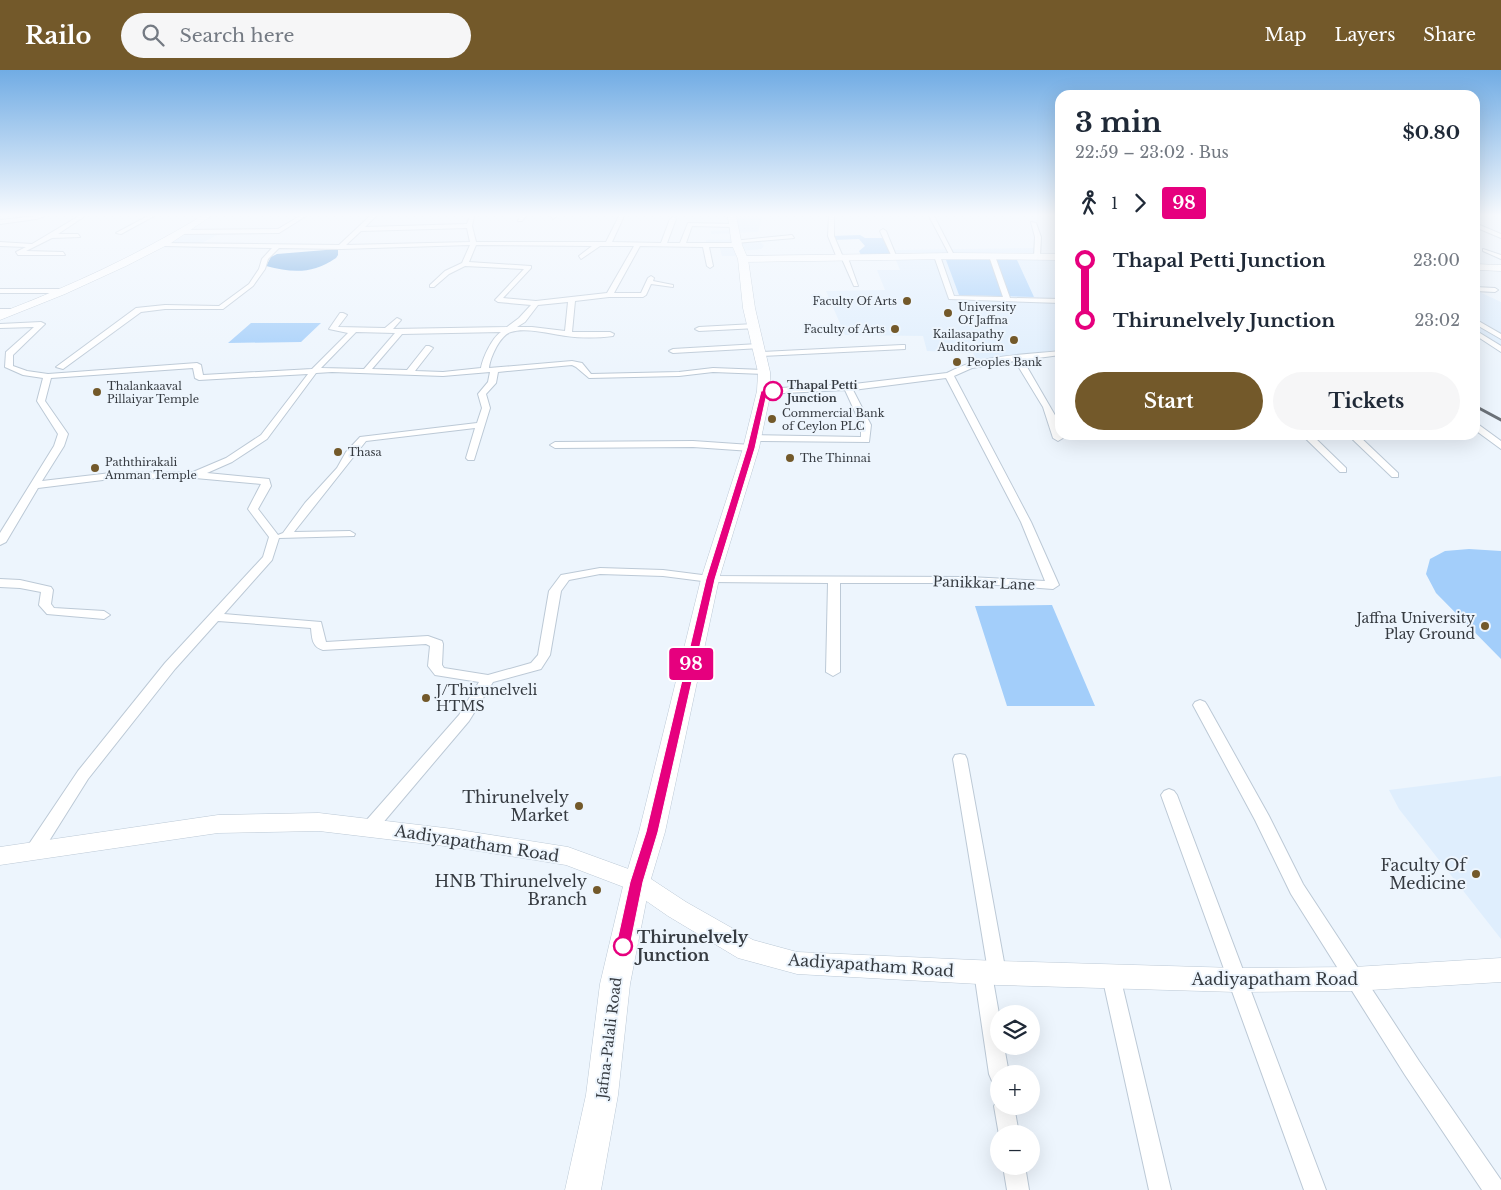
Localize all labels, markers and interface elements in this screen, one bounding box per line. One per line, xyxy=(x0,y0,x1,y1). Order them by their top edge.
search box xyxy=(121,13,471,58)
text: Railo xyxy=(25,21,91,50)
icon: search xyxy=(139,21,167,49)
text: Search here xyxy=(179,24,294,47)
text: Map xyxy=(1265,24,1306,46)
text: Layers xyxy=(1334,24,1395,46)
text: Share xyxy=(1423,24,1476,46)
text: 3 min xyxy=(1075,105,1162,140)
text: $0.80 xyxy=(1402,121,1460,144)
text: 22:59 – 23:02 · Bus xyxy=(1075,142,1229,162)
icon: walk xyxy=(1075,189,1103,217)
icon: forward xyxy=(1126,189,1154,217)
text: 98 xyxy=(1172,192,1196,214)
text: 1 xyxy=(1111,193,1118,213)
text: Thapal Petti Junction xyxy=(1113,249,1326,272)
text: 23:00 xyxy=(1413,250,1460,270)
place label: Faculty Of Arts xyxy=(813,294,897,308)
marker: Faculty Of Arts xyxy=(901,295,913,307)
place label: University Of Jaffna xyxy=(958,300,1016,327)
marker: University Of Jaffna xyxy=(942,307,954,319)
text: Thirunelvely Junction xyxy=(1113,309,1335,332)
text: 23:02 xyxy=(1414,310,1460,330)
place label: Faculty of Arts xyxy=(804,322,885,336)
marker: Faculty of Arts xyxy=(889,323,901,335)
place label: Kailasapathy Auditorium xyxy=(933,327,1004,354)
marker: Kailasapathy Auditorium xyxy=(1008,334,1020,346)
place label: Peoples Bank xyxy=(967,355,1042,369)
marker: Peoples Bank xyxy=(951,356,963,368)
button: Start xyxy=(1075,372,1263,430)
button: Tickets xyxy=(1273,372,1460,430)
place label: Thapal Petti Junction xyxy=(785,378,858,405)
place label: Thalankaaval Pillaiyar Temple xyxy=(107,379,199,406)
marker: Thapal Petti Junction xyxy=(763,381,783,401)
marker: Thalankaaval Pillaiyar Temple xyxy=(91,386,103,398)
place label: Commercial Bank of Ceylon PLC xyxy=(782,406,885,433)
marker: Commercial Bank of Ceylon PLC xyxy=(766,413,778,425)
place label: Thasa xyxy=(348,445,382,459)
marker: Thasa xyxy=(332,446,344,458)
place label: The Thinnai xyxy=(800,451,871,465)
marker: The Thinnai xyxy=(784,452,796,464)
place label: Paththirakali Amman Temple xyxy=(104,455,197,482)
marker: Paththirakali Amman Temple xyxy=(89,462,101,474)
street label: Panikkar Lane xyxy=(932,572,1036,594)
place label: Jaffna University Play Ground xyxy=(1354,609,1476,643)
marker: Jaffna University Play Ground xyxy=(1479,620,1491,632)
line badge: 98 xyxy=(668,648,714,680)
text: 98 xyxy=(679,653,703,675)
place label: J/Thirunelveli HTMS xyxy=(434,681,538,715)
marker: J/Thirunelveli HTMS xyxy=(420,692,432,704)
place label: Thirunelvely Market xyxy=(462,787,570,825)
marker: Thirunelvely Market xyxy=(573,800,585,812)
street label: Aadiyapatham Road xyxy=(392,820,561,866)
place label: Faculty Of Medicine xyxy=(1380,855,1468,893)
marker: Faculty Of Medicine xyxy=(1470,868,1482,880)
place label: HNB Thirunelvely Branch xyxy=(435,871,588,909)
marker: HNB Thirunelvely Branch xyxy=(591,884,603,896)
place label: Thirunelvely Junction xyxy=(634,927,749,965)
marker: Thirunelvely Junction xyxy=(613,936,633,956)
street label: Aadiyapatham Road xyxy=(786,949,955,981)
street label: Aadiyapatham Road xyxy=(1191,969,1358,989)
street label: Jafna-Palali Road xyxy=(592,976,625,1102)
map controls xyxy=(990,1005,1040,1175)
button: layers xyxy=(990,1005,1040,1055)
button: + xyxy=(990,1065,1040,1115)
button: − xyxy=(990,1125,1040,1175)

